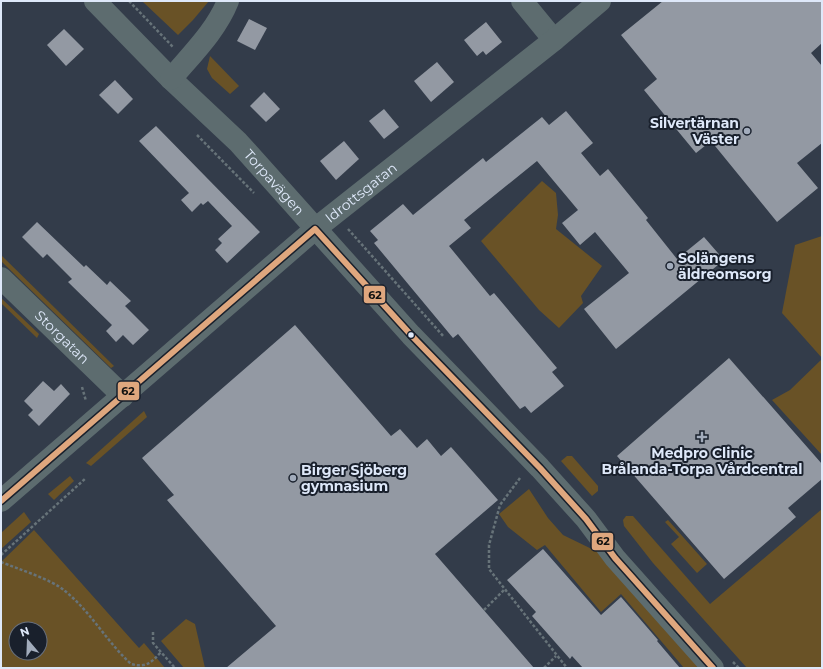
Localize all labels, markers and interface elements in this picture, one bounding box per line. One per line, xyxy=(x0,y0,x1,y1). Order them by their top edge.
place label: Silvertärnan Väster xyxy=(650,114,739,148)
marker: Silvertärnan Väster xyxy=(742,126,752,136)
street label: Torpavägen xyxy=(240,146,308,219)
street label: Idrottsgatan xyxy=(321,159,401,227)
place label: Solängens äldreomsorg xyxy=(678,249,771,283)
marker: Solängens äldreomsorg xyxy=(665,261,675,271)
line badge: 62 xyxy=(363,285,386,304)
text: 62 xyxy=(368,288,382,302)
street label: Storgatan xyxy=(31,307,93,368)
unlabelled marker xyxy=(406,330,416,340)
line badge: 62 xyxy=(117,381,140,401)
text: 62 xyxy=(121,384,135,398)
marker: Medpro Clinic Brålanda-Torpa Vårdcentral xyxy=(696,431,708,443)
place label: Medpro Clinic Brålanda-Torpa Vårdcentral xyxy=(602,444,802,478)
place label: Birger Sjöberg gymnasium xyxy=(301,461,407,495)
marker: Birger Sjöberg gymnasium xyxy=(288,473,298,483)
line badge: 62 xyxy=(591,532,614,551)
text: 62 xyxy=(596,534,610,548)
north arrow xyxy=(8,621,48,661)
text: N xyxy=(18,623,31,640)

